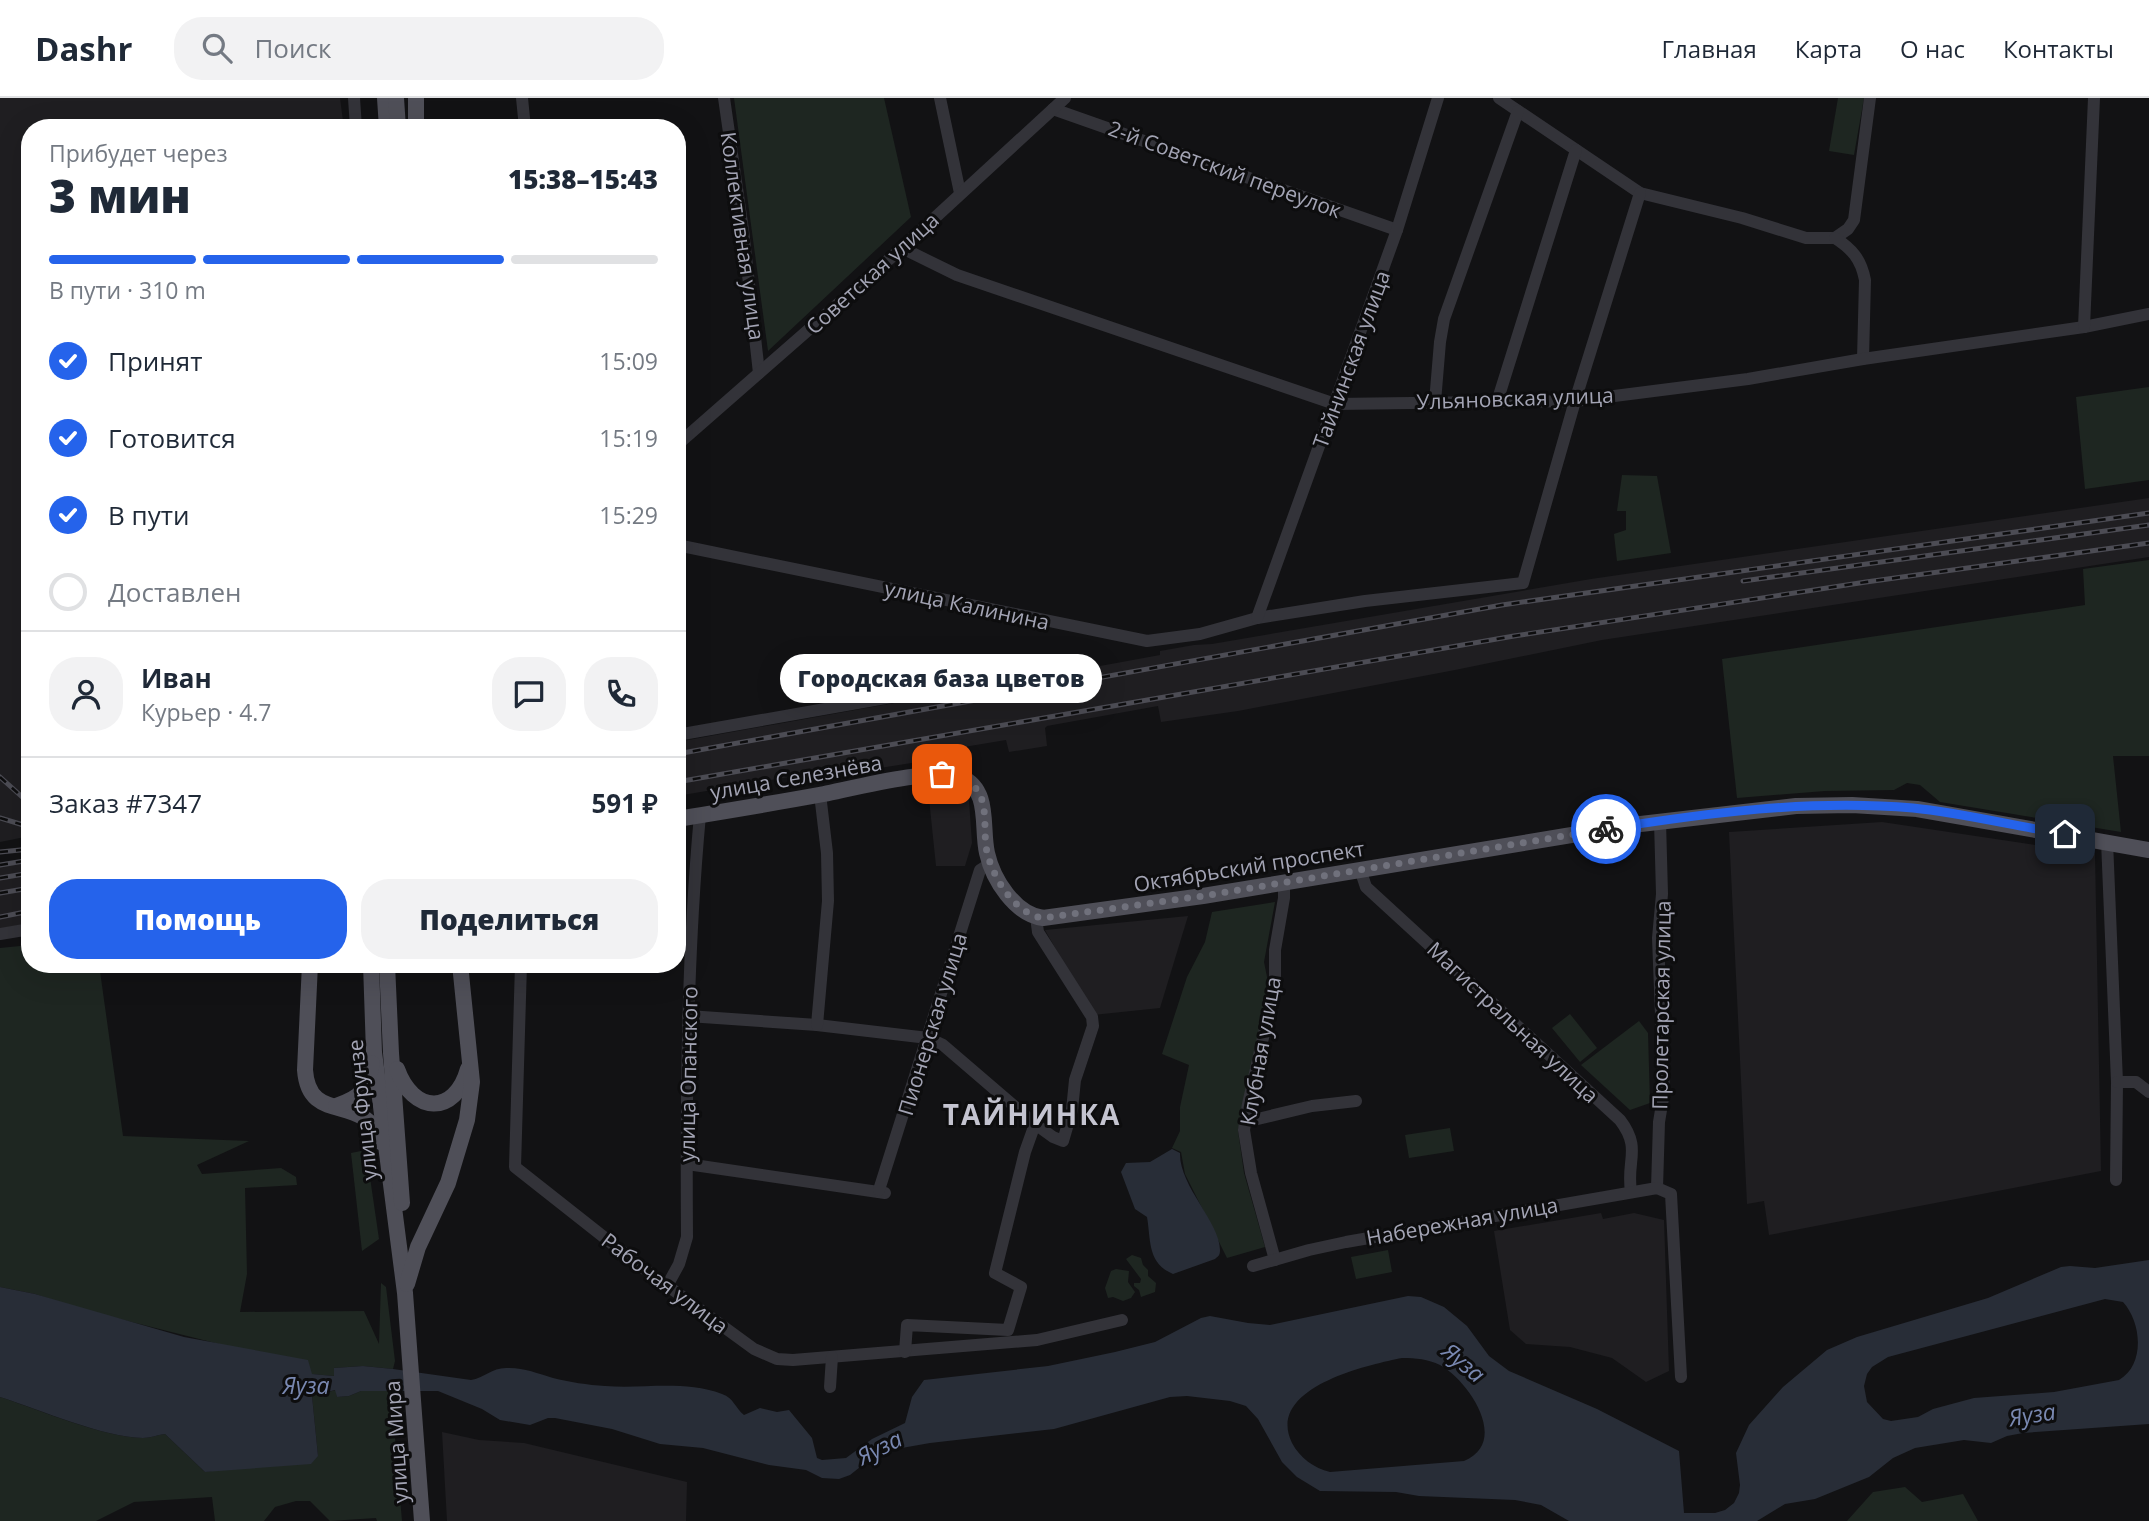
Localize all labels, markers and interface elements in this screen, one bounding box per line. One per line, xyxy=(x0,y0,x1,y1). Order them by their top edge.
search box xyxy=(174,17,664,80)
text: Dashr xyxy=(35,26,132,71)
icon: search xyxy=(198,29,236,67)
text: Поиск xyxy=(254,30,331,66)
text: Главная xyxy=(1662,32,1757,65)
text: Карта xyxy=(1795,32,1862,65)
text: О нас xyxy=(1900,32,1965,65)
text: Контакты xyxy=(2003,32,2114,65)
street label: 2-й Советский переулок xyxy=(1105,114,1345,224)
street label: Коллективная улица xyxy=(715,130,771,342)
text: Прибудет через xyxy=(49,137,228,169)
text: 15:38–15:43 xyxy=(508,161,658,197)
text: 3 мин xyxy=(49,164,191,226)
street label: Советская улица xyxy=(799,206,945,340)
street label: Тайнинская улица xyxy=(1306,266,1396,452)
text: В пути · 310 m xyxy=(49,274,206,306)
icon: check xyxy=(49,342,87,380)
text: Принят xyxy=(108,343,202,379)
text: 15:09 xyxy=(599,345,658,377)
street label: Ульяновская улица xyxy=(1416,381,1614,415)
icon: check xyxy=(49,419,87,457)
text: Готовится xyxy=(108,420,236,456)
text: 15:19 xyxy=(599,422,658,454)
icon: check xyxy=(49,496,87,534)
text: В пути xyxy=(108,497,189,533)
text: 15:29 xyxy=(599,499,658,531)
text: Доставлен xyxy=(108,574,241,610)
street label: улица Калинина xyxy=(882,574,1052,636)
callout: Городская база цветов xyxy=(781,655,1103,704)
button: person xyxy=(49,657,123,731)
button: chat xyxy=(492,657,566,731)
button: phone xyxy=(584,657,658,731)
text: Иван xyxy=(141,660,212,696)
text: Городская база цветов xyxy=(798,662,1085,694)
text: Курьер · 4.7 xyxy=(141,696,272,728)
pin xyxy=(912,744,972,804)
street label: улица Селезнёва xyxy=(708,748,884,806)
icon: bag xyxy=(923,755,961,793)
text: Заказ #7347 xyxy=(49,785,202,821)
text: 591 ₽ xyxy=(592,785,658,821)
courier xyxy=(1571,794,1641,864)
pin xyxy=(2035,804,2095,864)
icon: bike xyxy=(1587,810,1625,848)
icon: home xyxy=(2046,815,2084,853)
street label: Октябрьский проспект xyxy=(1131,834,1367,898)
button: Помощь xyxy=(49,879,347,959)
button: Поделиться xyxy=(361,879,658,959)
street label: Пролетарская улица xyxy=(1645,900,1677,1110)
street label: Пионерская улица xyxy=(891,929,973,1119)
street label: Магистральная улица xyxy=(1421,935,1605,1109)
street label: Клубная улица xyxy=(1233,974,1287,1128)
street label: улица Опанского xyxy=(672,986,704,1162)
street label: улица Фрунзе xyxy=(341,1038,383,1182)
district label: ТАЙНИНКА xyxy=(943,1095,1121,1133)
street label: Набережная улица xyxy=(1364,1190,1560,1252)
street label: Рабочая улица xyxy=(596,1226,734,1340)
water label: Яуза xyxy=(1435,1334,1492,1389)
water label: Яуза xyxy=(282,1369,329,1401)
street label: улица Мира xyxy=(378,1380,414,1504)
water label: Яуза xyxy=(2005,1395,2058,1434)
water label: Яуза xyxy=(850,1422,907,1472)

